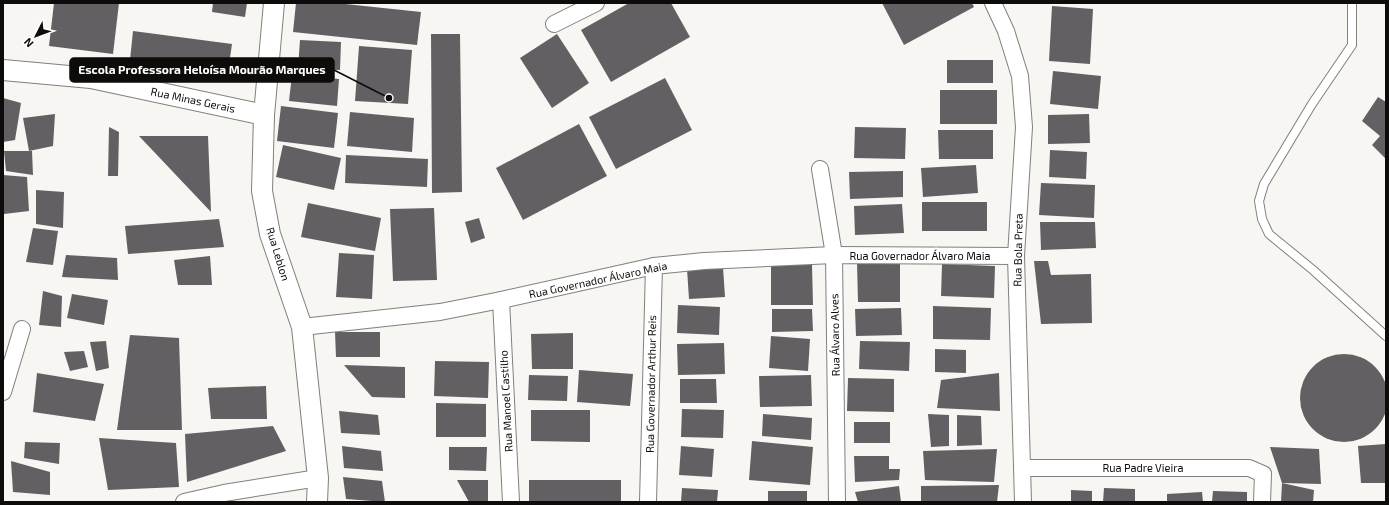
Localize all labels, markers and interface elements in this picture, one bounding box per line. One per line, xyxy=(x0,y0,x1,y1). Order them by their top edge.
north arrow xyxy=(16,16,56,56)
text: N xyxy=(21,36,36,50)
callout: Escola Professora Heloísa Mourão Marques xyxy=(70,58,334,82)
text: Escola Professora Heloísa Mourão Marques xyxy=(78,62,326,76)
street label: Rua Minas Gerais xyxy=(150,84,237,115)
street label: Rua Bola Preta xyxy=(1010,213,1025,287)
street label: Rua Leblon xyxy=(264,226,293,282)
street label: Rua Governador Álvaro Maia xyxy=(849,249,991,262)
street label: Rua Governador Álvaro Maia xyxy=(527,258,668,301)
street label: Rua Álvaro Alves xyxy=(827,293,842,377)
street label: Rua Governador Arthur Reis xyxy=(643,315,658,453)
street label: Rua Manoel Castilho xyxy=(496,350,515,452)
street label: Rua Padre Vieira xyxy=(1102,461,1184,474)

